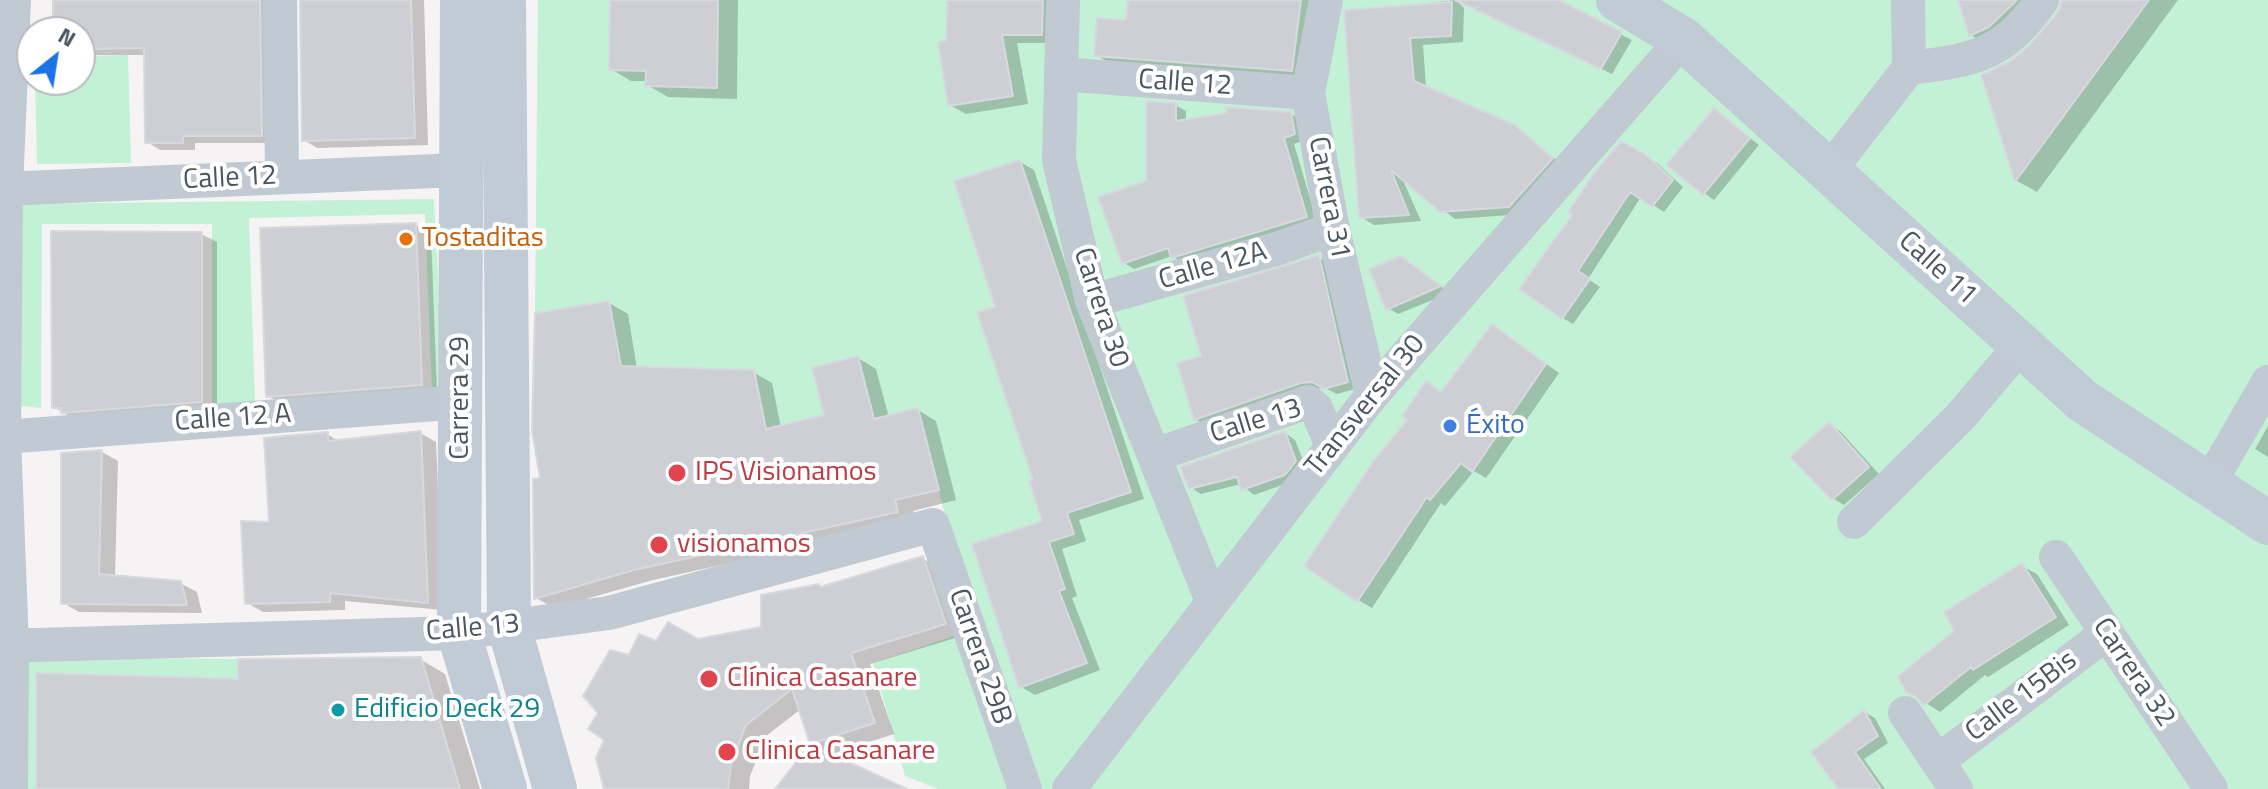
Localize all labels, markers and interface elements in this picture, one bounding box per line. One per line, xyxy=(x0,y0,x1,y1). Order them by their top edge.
north arrow xyxy=(16,16,96,96)
text: N xyxy=(52,18,82,55)
street label: Calle 12 xyxy=(1137,64,1233,104)
street label: Carrera 31 xyxy=(1300,134,1356,262)
street label: Calle 12 xyxy=(182,160,278,198)
place label: Tostaditas xyxy=(422,222,544,256)
street label: Calle 11 xyxy=(1891,225,1983,313)
marker: Tostaditas xyxy=(397,230,415,248)
street label: Calle 12A xyxy=(1155,236,1271,298)
street label: Carrera 30 xyxy=(1065,244,1135,372)
street label: Transversal 30 xyxy=(1299,329,1433,483)
street label: Carrera 29 xyxy=(444,336,478,460)
street label: Calle 13 xyxy=(1206,392,1306,452)
street label: Calle 12 A xyxy=(174,398,292,440)
place label: Éxito xyxy=(1466,409,1525,443)
marker: Éxito xyxy=(1441,417,1459,435)
place label: IPS Visionamos xyxy=(695,456,876,490)
marker: IPS Visionamos xyxy=(666,462,688,484)
place label: visionamos xyxy=(677,528,811,562)
marker: visionamos xyxy=(648,534,670,556)
street label: Carrera 29B xyxy=(940,585,1018,729)
street label: Calle 13 xyxy=(425,608,521,650)
street label: Carrera 32 xyxy=(2084,612,2182,734)
street label: Calle 15Bis xyxy=(1960,644,2084,750)
place label: Clínica Casanare xyxy=(727,662,917,696)
marker: Clínica Casanare xyxy=(698,668,720,690)
place label: Edificio Deck 29 xyxy=(354,693,540,727)
marker: Edificio Deck 29 xyxy=(329,701,347,719)
place label: Clinica Casanare xyxy=(745,735,935,769)
marker: Clinica Casanare xyxy=(716,741,738,763)

